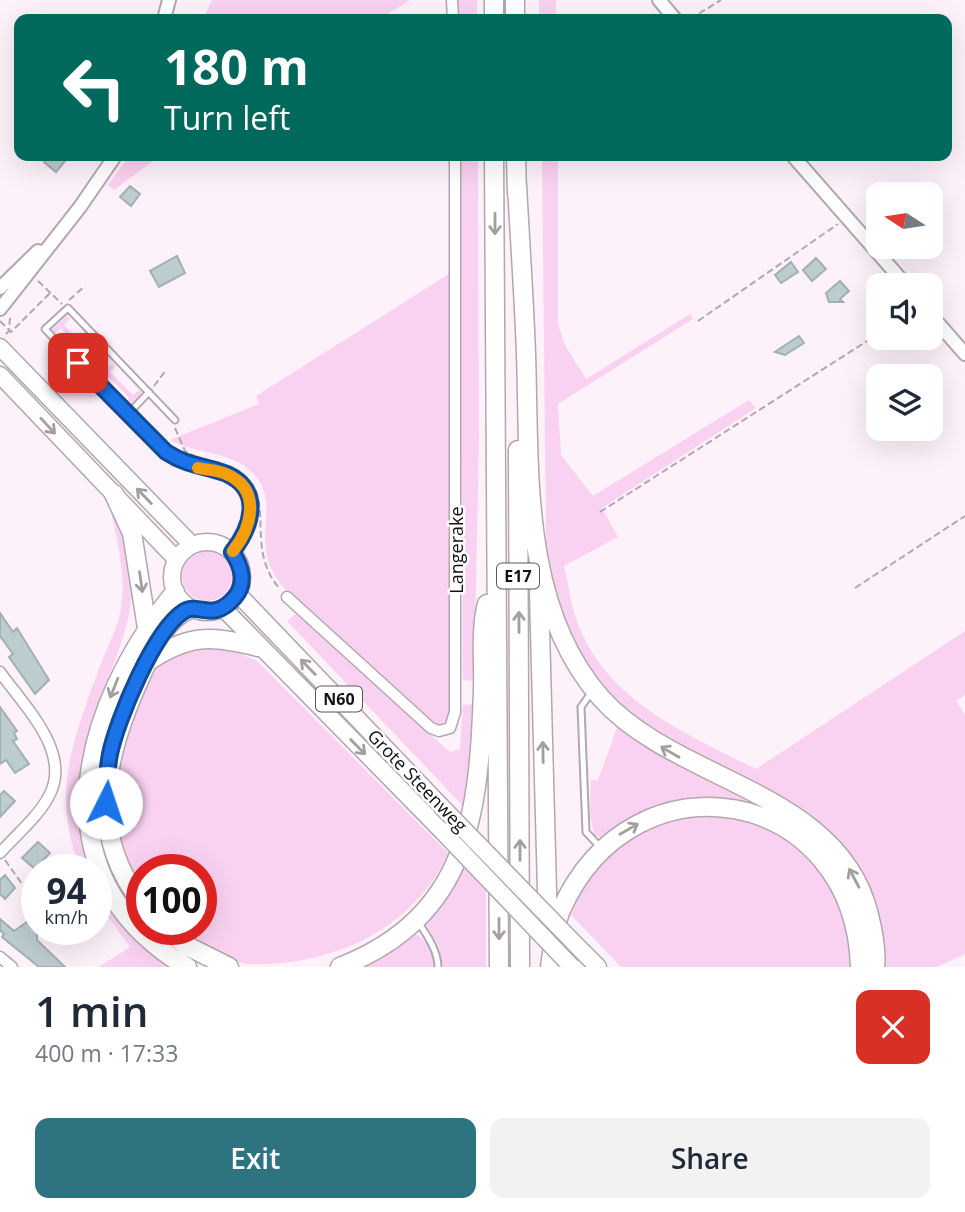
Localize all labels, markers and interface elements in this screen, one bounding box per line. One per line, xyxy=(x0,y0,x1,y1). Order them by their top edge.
text: 180 m xyxy=(164,33,309,99)
icon: left xyxy=(49,42,140,133)
text: Turn left xyxy=(164,96,290,139)
north arrow xyxy=(866,182,943,259)
map controls xyxy=(866,182,943,441)
one-way arrow xyxy=(488,212,502,235)
button: sound xyxy=(866,273,943,350)
pin xyxy=(48,333,108,393)
icon: arrive xyxy=(59,344,97,382)
button: layers xyxy=(866,364,943,441)
one-way arrow xyxy=(39,417,56,434)
one-way arrow xyxy=(135,488,152,505)
street label: Langerake xyxy=(444,506,468,594)
road number: E17 xyxy=(497,564,539,589)
one-way arrow xyxy=(135,570,148,593)
one-way arrow xyxy=(512,611,526,634)
one-way arrow xyxy=(300,659,317,676)
one-way arrow xyxy=(107,677,120,698)
road number: N60 xyxy=(316,686,362,712)
street label: Grote Steenweg xyxy=(363,724,473,837)
one-way arrow xyxy=(349,739,366,756)
one-way arrow xyxy=(536,741,550,764)
one-way arrow xyxy=(660,744,680,758)
position arrow xyxy=(69,766,143,840)
one-way arrow xyxy=(619,822,639,836)
one-way arrow xyxy=(513,839,526,862)
speed limit sign: 100 xyxy=(126,854,217,945)
text: 94 xyxy=(46,867,87,914)
one-way arrow xyxy=(846,868,860,889)
text: km/h xyxy=(45,905,88,929)
one-way arrow xyxy=(492,917,506,940)
text: 1 min xyxy=(35,982,148,1039)
button: close xyxy=(856,990,930,1064)
text: 400 m · 17:33 xyxy=(35,1037,178,1069)
button: Exit xyxy=(35,1118,476,1198)
button: Share xyxy=(490,1118,930,1198)

